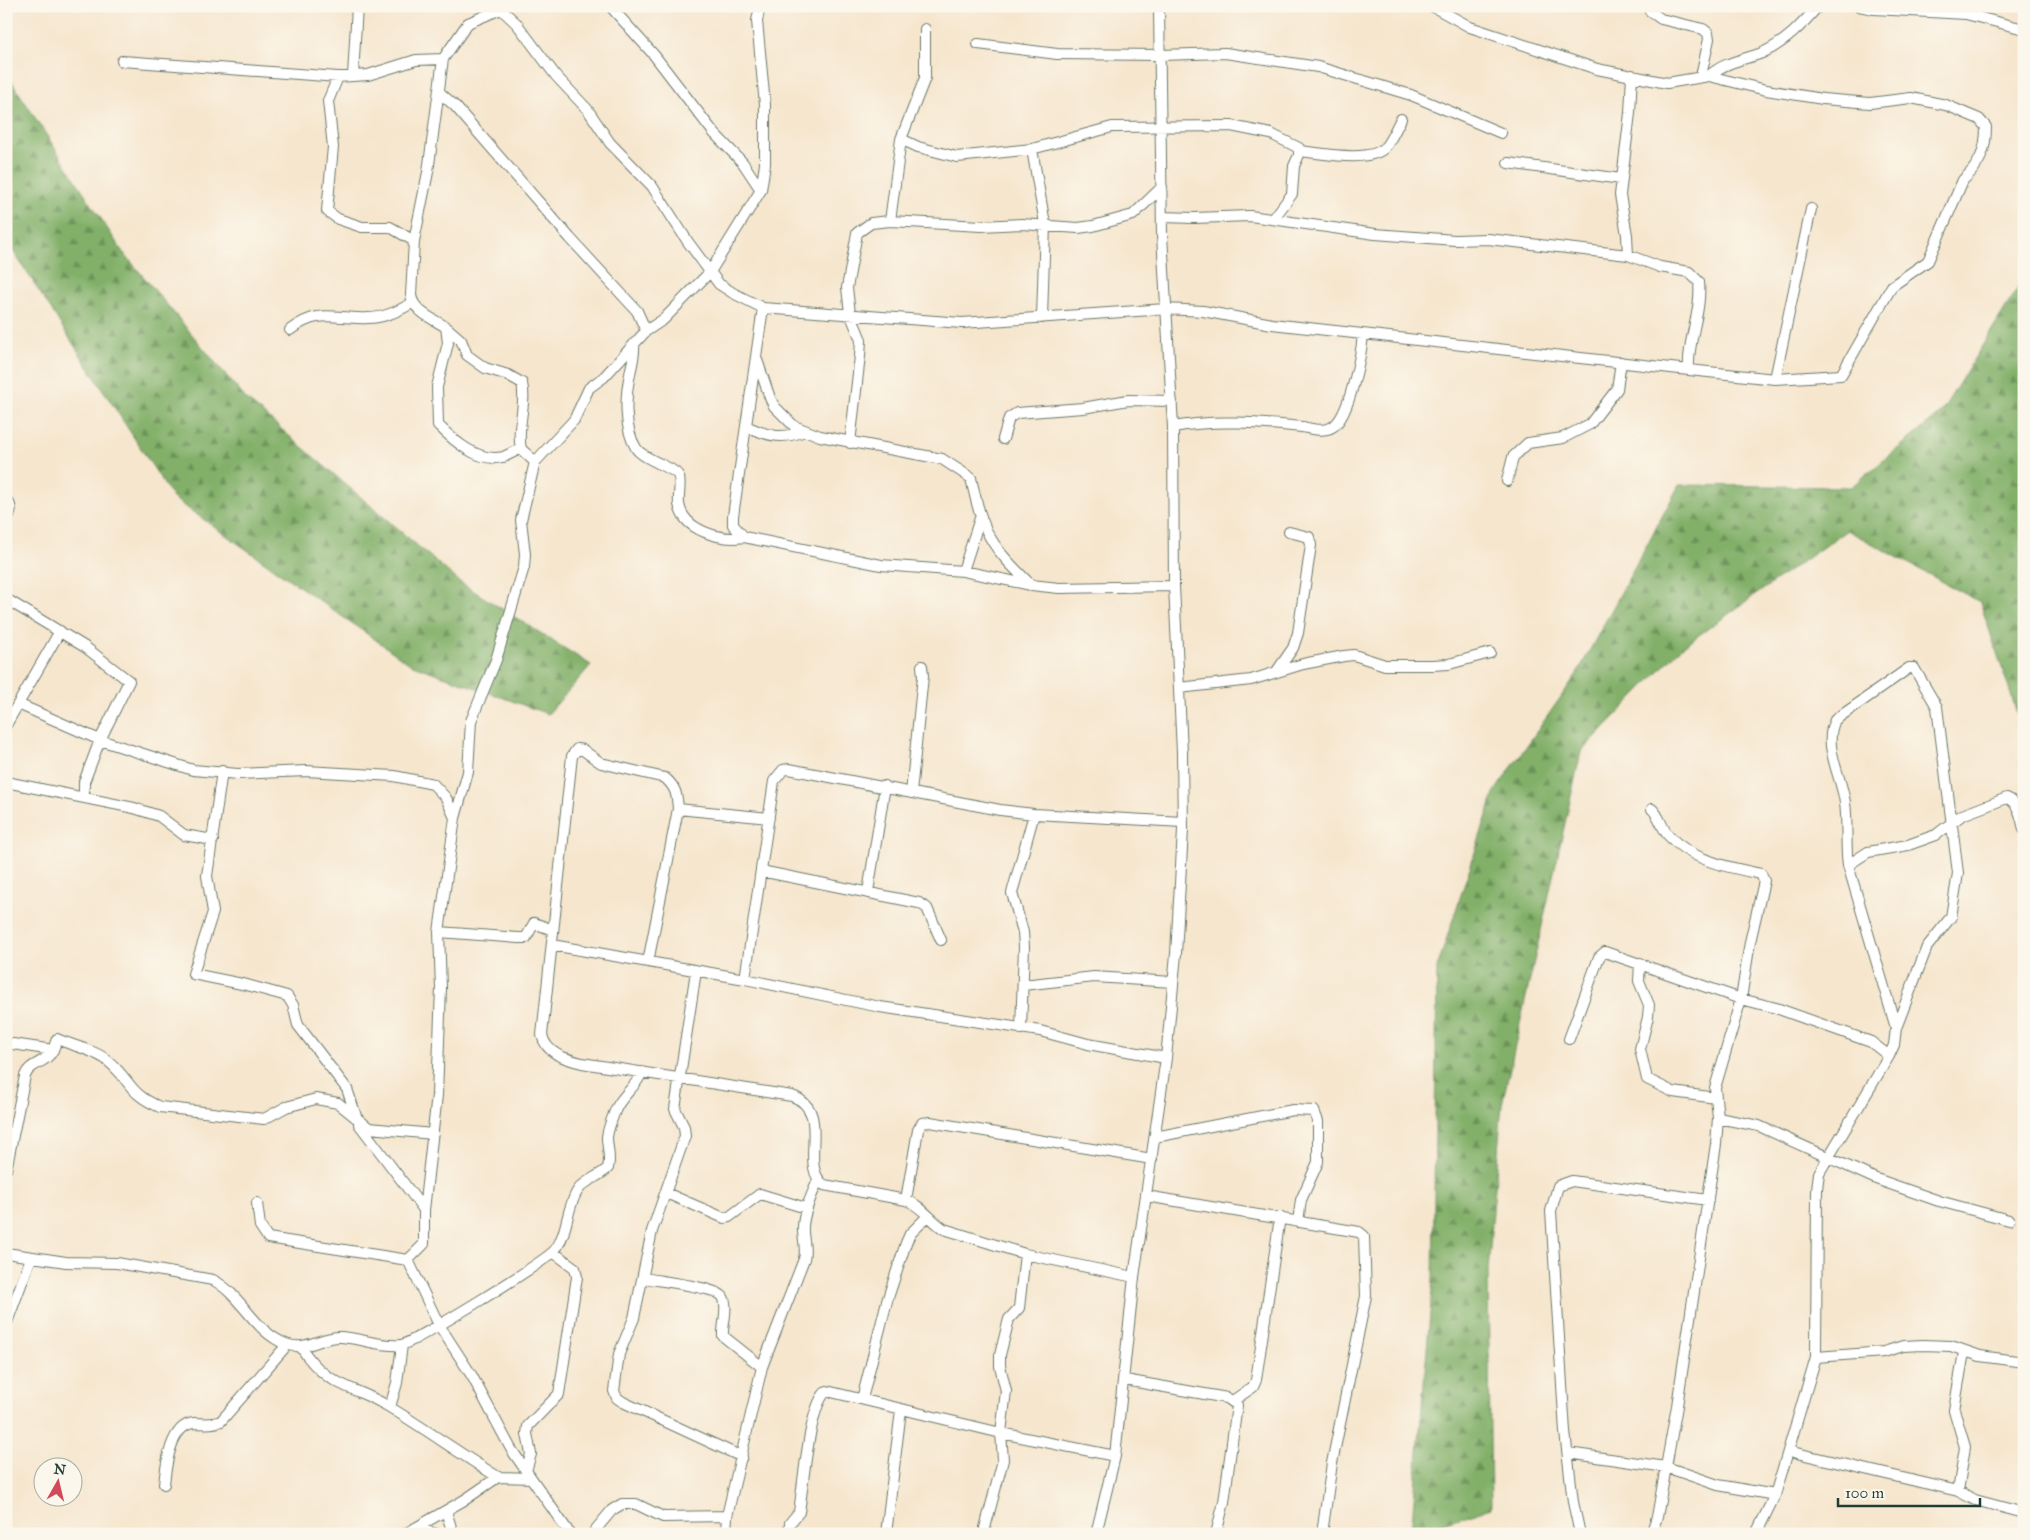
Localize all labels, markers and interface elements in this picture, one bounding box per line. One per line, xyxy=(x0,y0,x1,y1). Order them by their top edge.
north arrow xyxy=(32,1458,82,1508)
text: N xyxy=(53,1460,67,1479)
scale bar xyxy=(1838,1475,1980,1507)
text: 100 m xyxy=(1845,1484,1885,1502)

